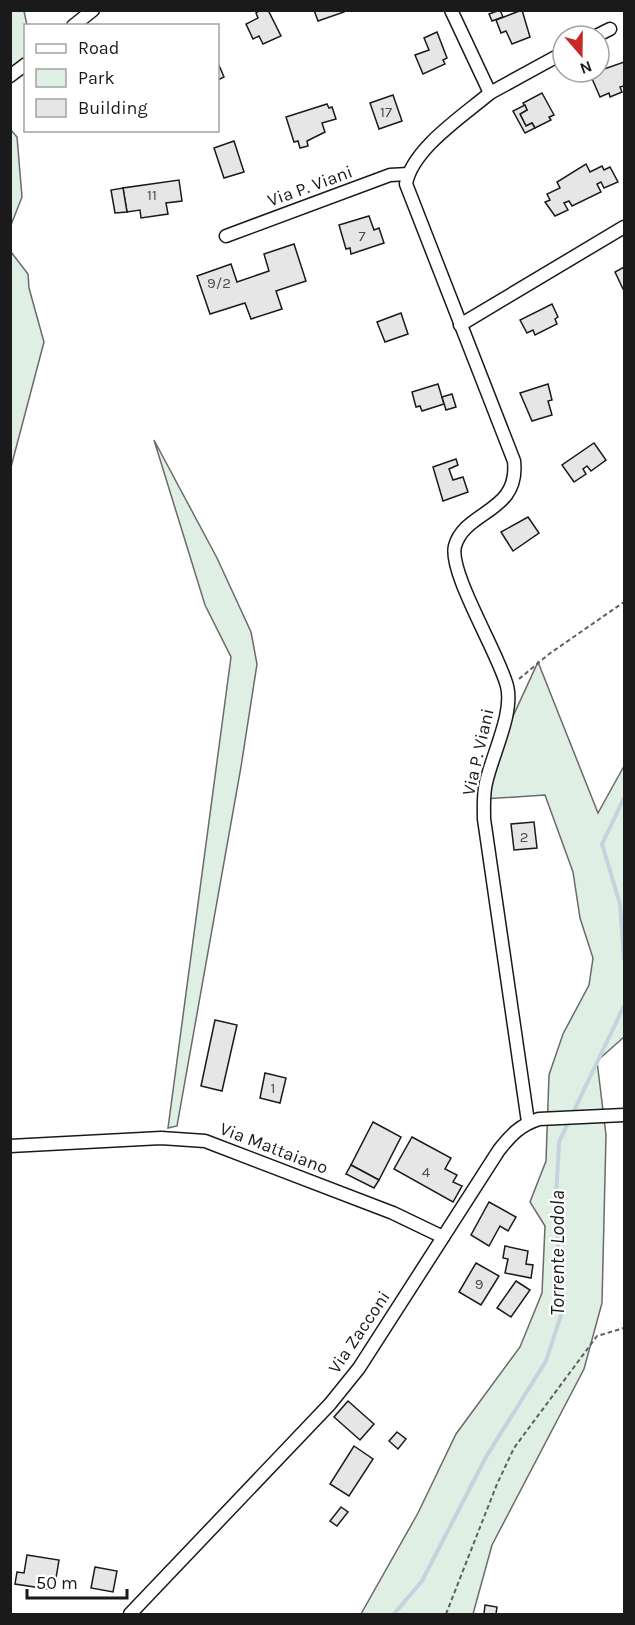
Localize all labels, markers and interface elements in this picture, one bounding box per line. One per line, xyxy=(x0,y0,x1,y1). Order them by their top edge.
legend xyxy=(24,24,219,132)
north arrow xyxy=(551,24,611,84)
text: Road xyxy=(78,37,119,59)
text: N xyxy=(577,57,595,79)
text: Park xyxy=(78,67,115,89)
text: Building xyxy=(78,97,148,119)
house number: 17 xyxy=(380,103,392,121)
street label: Via P. Viani xyxy=(265,160,355,212)
house number: 11 xyxy=(147,186,157,204)
house number: 7 xyxy=(358,227,366,245)
house number: 9/2 xyxy=(207,274,231,292)
street label: Via P. Viani xyxy=(457,706,499,798)
house number: 2 xyxy=(520,828,528,846)
house number: 1 xyxy=(271,1079,275,1097)
street label: Via Mattaiano xyxy=(217,1117,331,1179)
house number: 4 xyxy=(422,1163,431,1181)
water label: Torrente Lodola xyxy=(546,1190,569,1316)
house number: 9 xyxy=(475,1275,483,1293)
street label: Via Zacconi xyxy=(323,1287,395,1377)
scale bar xyxy=(27,1562,128,1600)
text: 50 m xyxy=(36,1572,78,1594)

